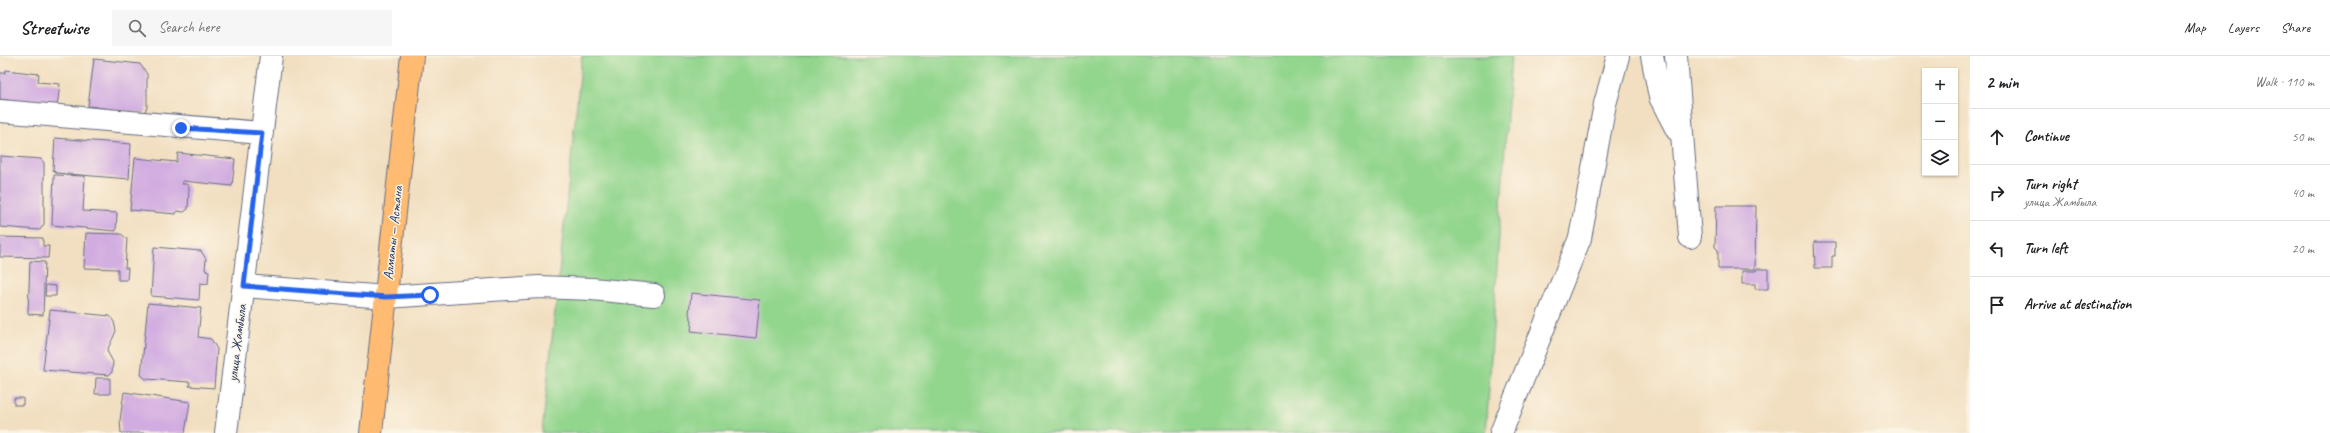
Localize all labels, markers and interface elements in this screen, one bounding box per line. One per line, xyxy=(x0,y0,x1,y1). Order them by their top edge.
search box xyxy=(112,10,392,46)
text: Streetwise xyxy=(20,16,88,40)
icon: search xyxy=(126,17,148,39)
text: Search here xyxy=(158,18,220,37)
text: Map xyxy=(2184,19,2206,36)
text: Layers xyxy=(2228,19,2259,36)
text: Share xyxy=(2281,19,2310,36)
map controls xyxy=(1922,68,1958,176)
button: + xyxy=(1922,68,1958,104)
text: 2 min xyxy=(1986,72,2019,93)
text: Walk · 110 m xyxy=(2255,74,2314,90)
button: − xyxy=(1922,104,1958,140)
route end xyxy=(172,119,190,137)
icon: ahead xyxy=(1986,126,2008,148)
text: Continue xyxy=(2024,127,2069,146)
text: 50 m xyxy=(2292,129,2314,145)
button: layers xyxy=(1922,140,1958,176)
text: Turn right xyxy=(2024,175,2077,194)
icon: right xyxy=(1986,182,2008,204)
street label: Алматы — Астана xyxy=(380,184,407,281)
text: 40 m xyxy=(2292,185,2314,201)
text: улица Жамбыла xyxy=(2024,194,2096,210)
icon: left xyxy=(1986,238,2008,260)
text: Turn left xyxy=(2024,239,2067,258)
text: 20 m xyxy=(2292,241,2314,257)
route start xyxy=(421,286,439,304)
icon: arrive xyxy=(1986,294,2008,316)
text: Arrive at destination xyxy=(2024,295,2131,314)
street label: улица Жамбыла xyxy=(224,303,250,384)

